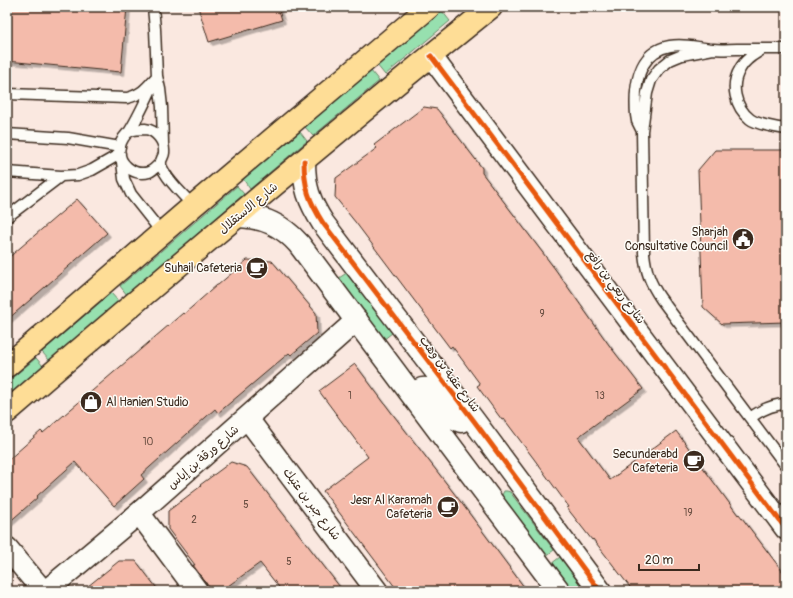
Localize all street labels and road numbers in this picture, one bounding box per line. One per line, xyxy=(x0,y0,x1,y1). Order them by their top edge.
street label: شارع الاستقلال xyxy=(216,179,282,238)
street label: شارع ربعي بن رافع xyxy=(581,248,648,329)
street label: شارع عقبة بن وهب xyxy=(415,333,483,416)
street label: شارع ورقة بن إياس xyxy=(164,422,243,493)
street label: شارع جبر بن عتيك xyxy=(279,465,344,544)

